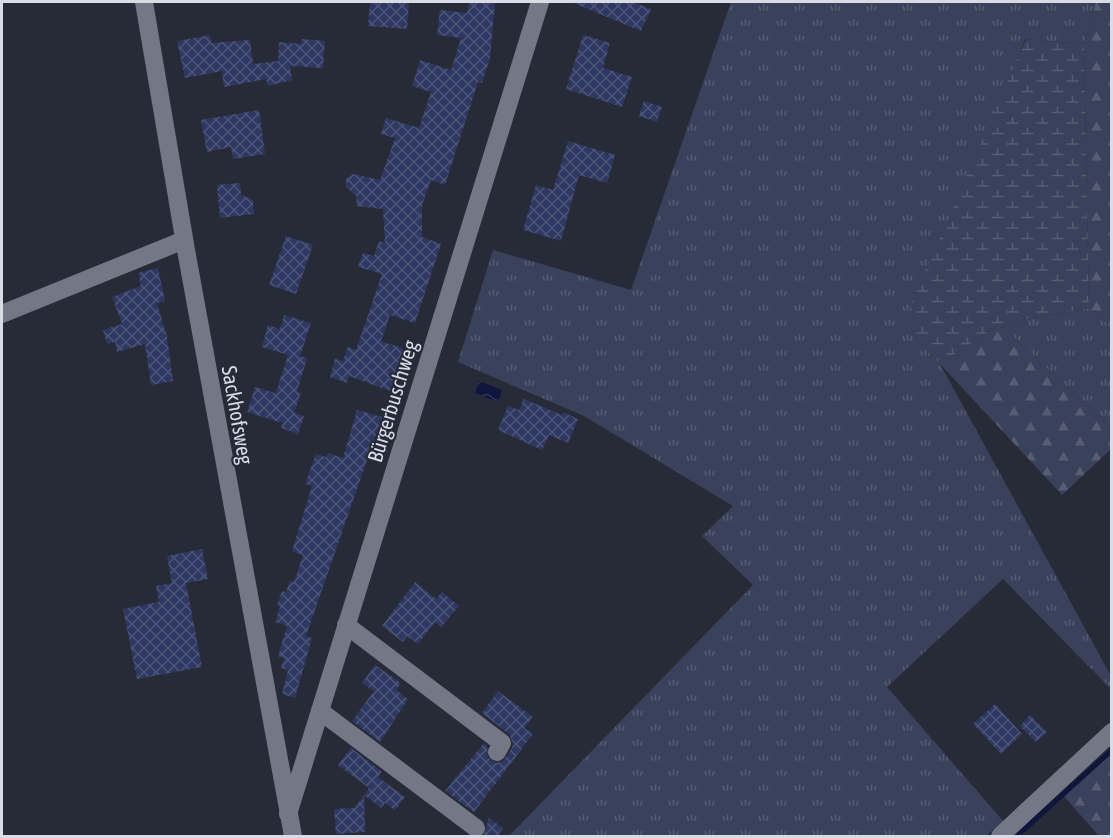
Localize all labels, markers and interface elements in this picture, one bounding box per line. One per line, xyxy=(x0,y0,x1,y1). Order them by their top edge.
street label: Bürgerbuschweg xyxy=(362,337,422,465)
street label: Sackhofsweg xyxy=(218,364,258,466)

